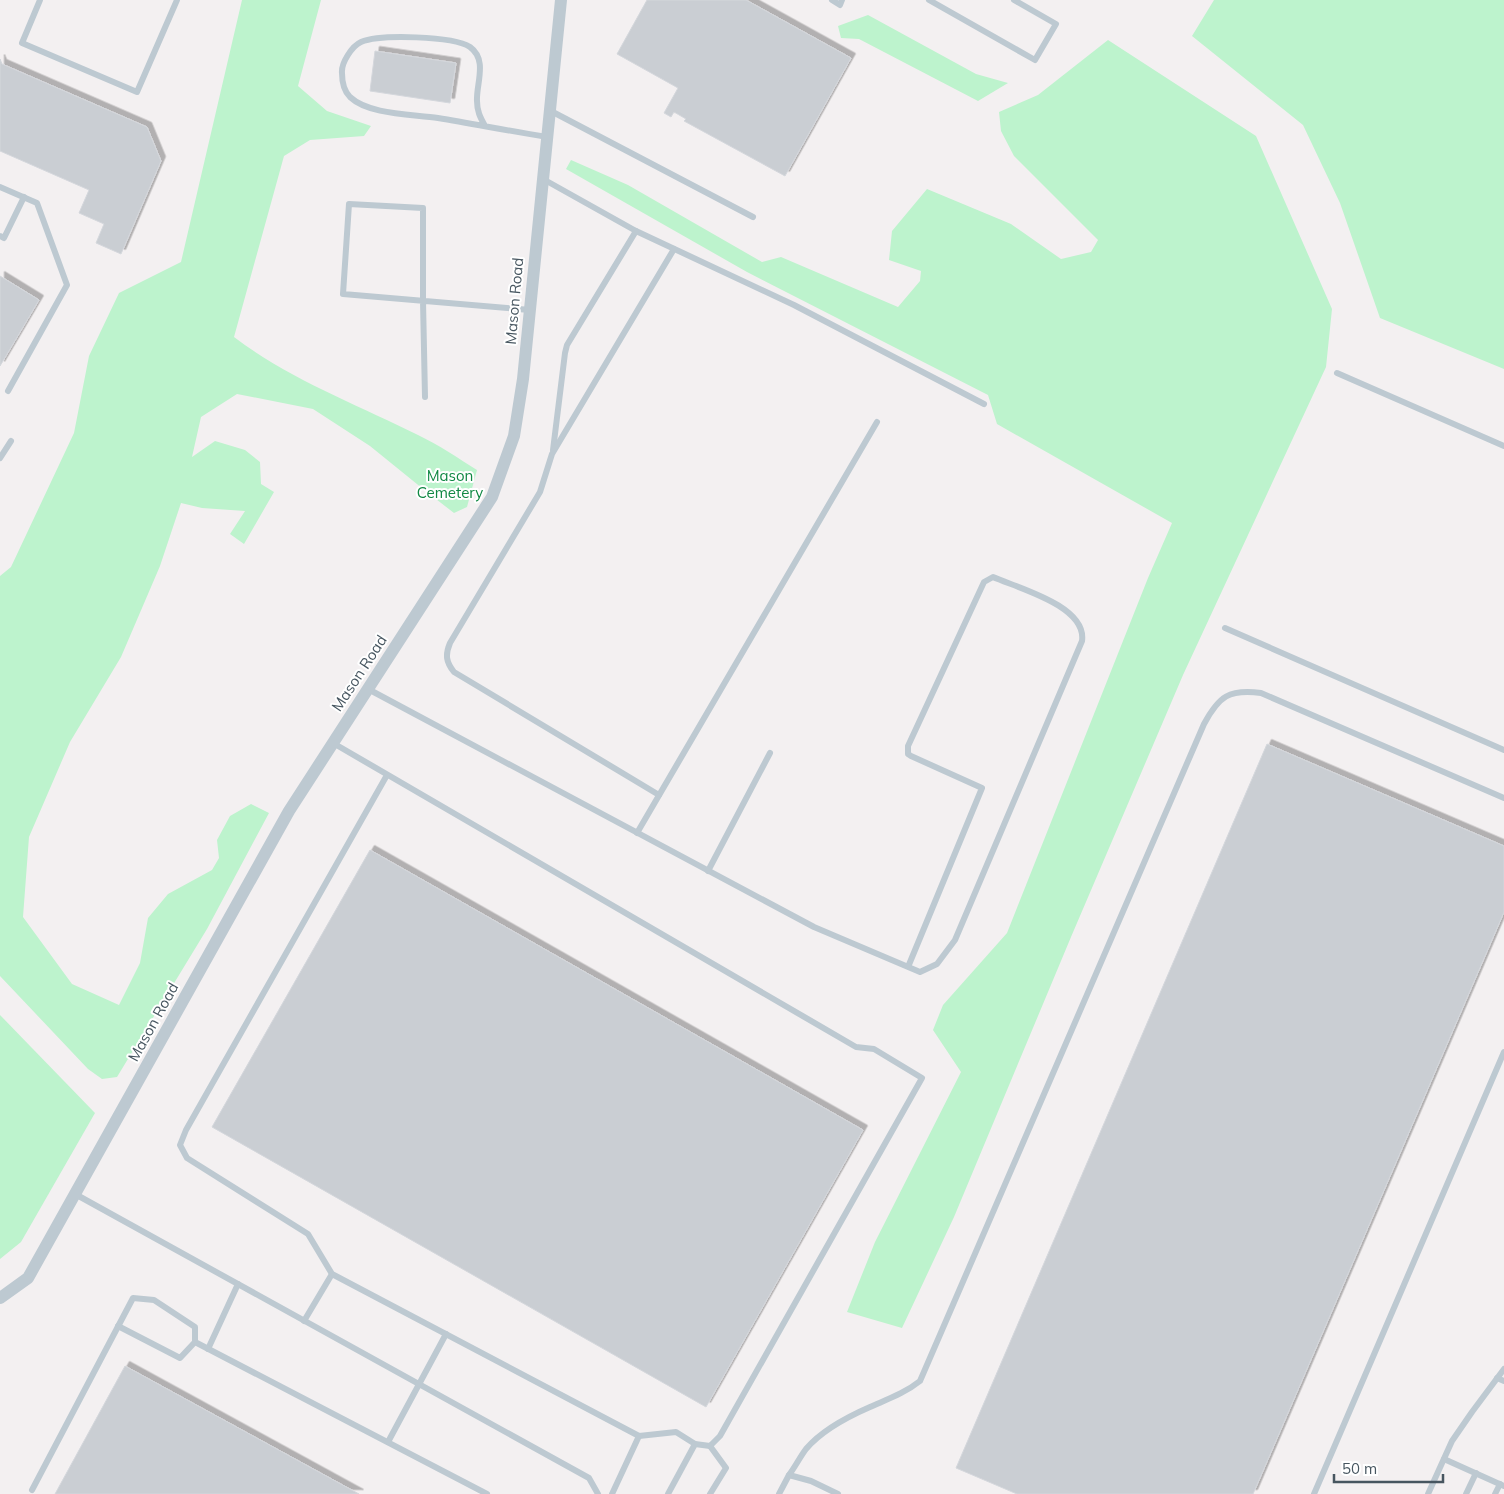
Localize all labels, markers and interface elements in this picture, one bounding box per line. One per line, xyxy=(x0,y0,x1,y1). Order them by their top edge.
street label: Mason Road xyxy=(501,257,527,345)
park label: Mason Cemetery xyxy=(417,466,483,502)
street label: Mason Road xyxy=(327,631,391,715)
street label: Mason Road xyxy=(124,979,182,1065)
scale bar xyxy=(1334,1452,1443,1484)
text: 50 m xyxy=(1342,1459,1377,1478)

